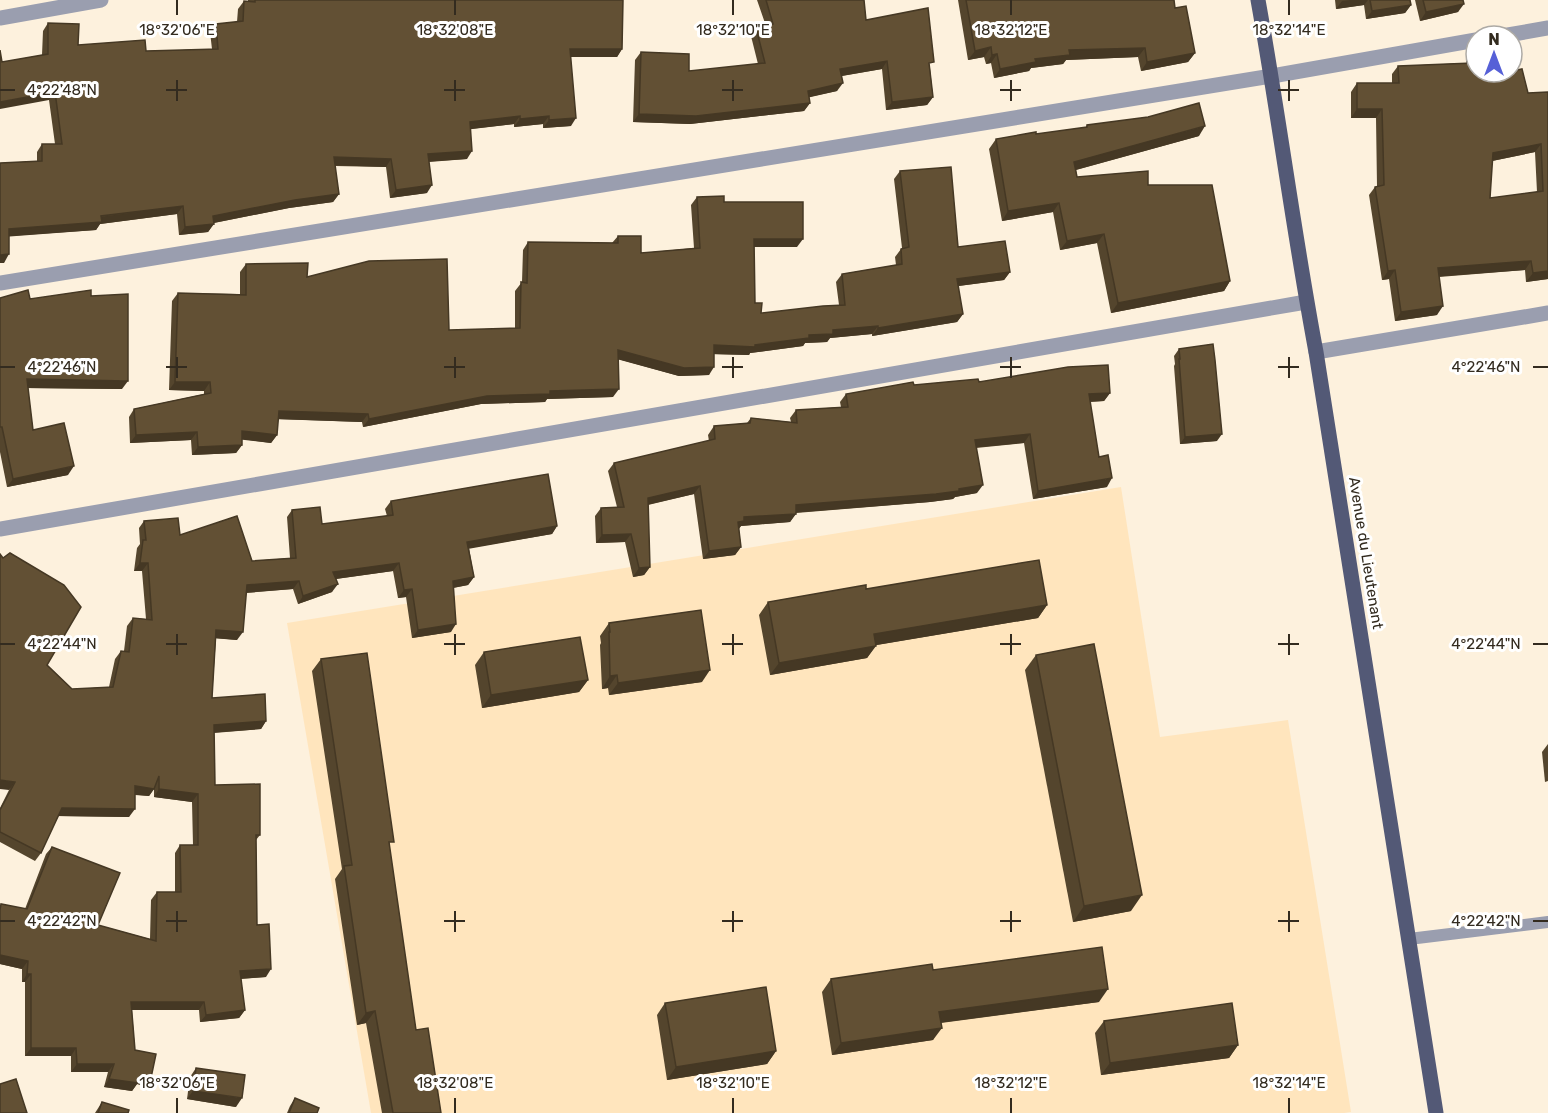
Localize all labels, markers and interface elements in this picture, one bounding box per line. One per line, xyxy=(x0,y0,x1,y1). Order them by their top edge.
text: 18°32'06"E xyxy=(139,21,215,39)
text: 18°32'08"E xyxy=(417,21,493,39)
text: 18°32'10"E xyxy=(696,21,770,39)
text: 18°32'12"E xyxy=(975,21,1047,39)
text: 18°32'14"E xyxy=(1253,21,1325,39)
north arrow xyxy=(1464,24,1524,84)
text: N xyxy=(1488,30,1500,49)
text: 4°22'48"N xyxy=(27,81,97,99)
text: 4°22'46"N xyxy=(27,358,97,376)
text: 4°22'46"N xyxy=(1451,358,1521,376)
street label: Avenue du Lieutenant xyxy=(1345,476,1387,631)
text: 4°22'44"N xyxy=(27,635,97,653)
text: 4°22'44"N xyxy=(1451,635,1521,653)
text: 4°22'42"N xyxy=(27,912,97,930)
text: 4°22'42"N xyxy=(1451,912,1521,930)
text: 18°32'06"E xyxy=(139,1074,215,1092)
text: 18°32'08"E xyxy=(417,1074,493,1092)
text: 18°32'10"E xyxy=(696,1074,770,1092)
text: 18°32'12"E xyxy=(975,1074,1047,1092)
text: 18°32'14"E xyxy=(1253,1074,1325,1092)

